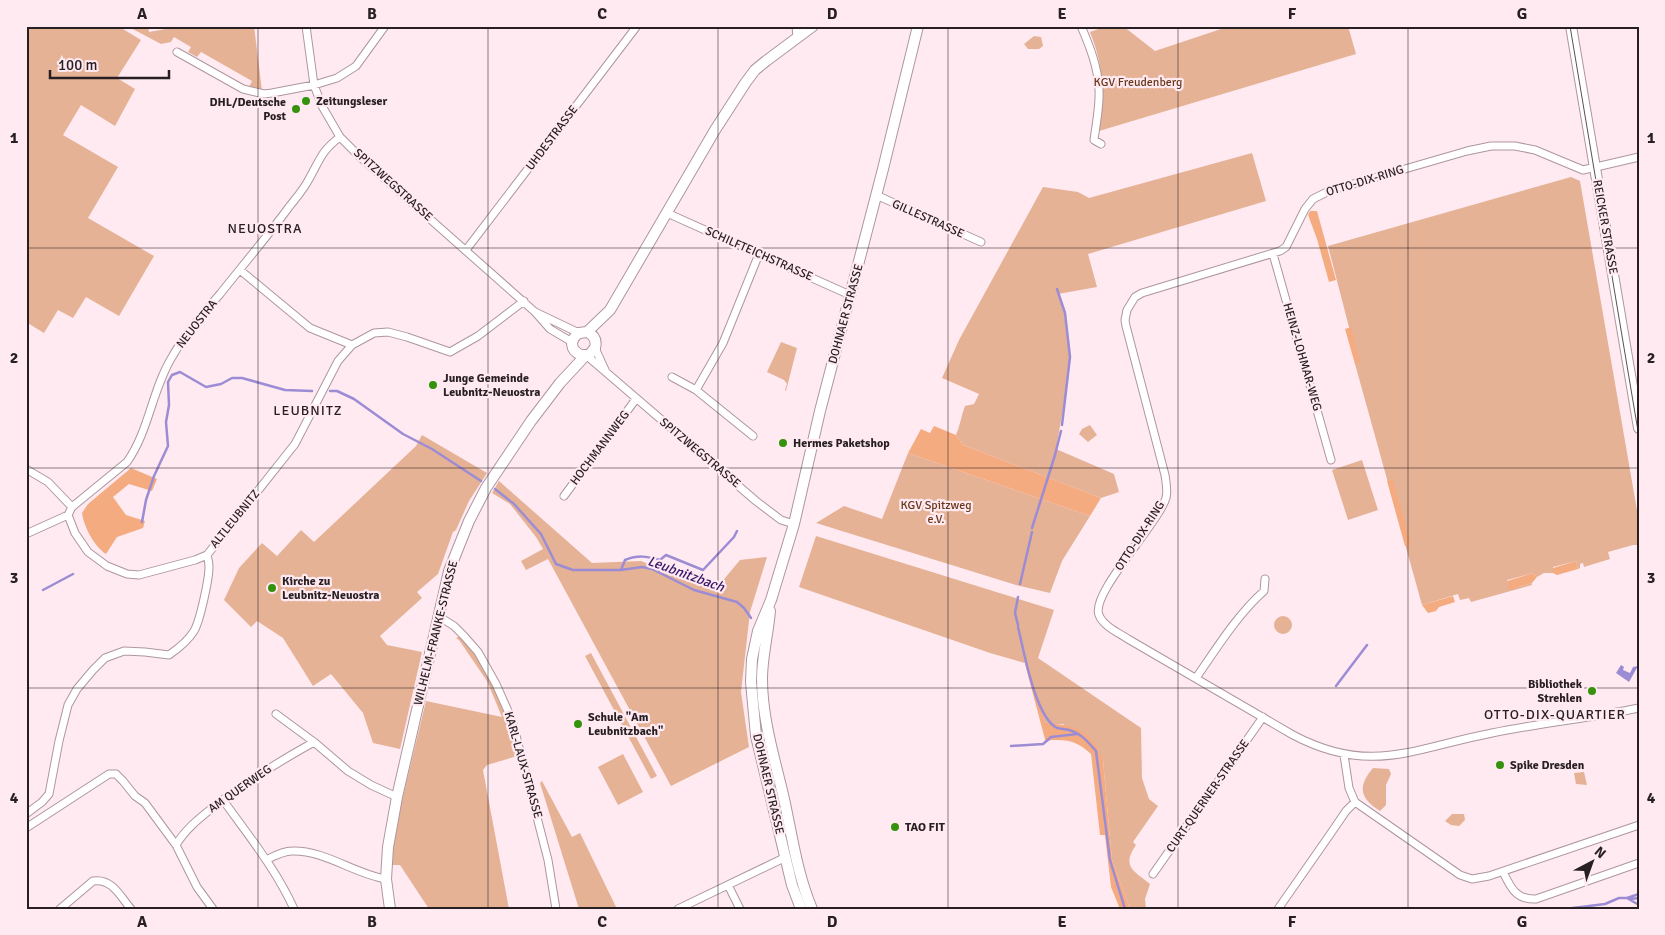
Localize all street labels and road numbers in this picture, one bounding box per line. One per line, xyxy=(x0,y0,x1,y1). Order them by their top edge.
street label: UHDESTRASSE xyxy=(523,102,581,174)
street label: SPITZWEGSTRASSE xyxy=(350,146,436,225)
street label: OTTO-DIX-RING xyxy=(1324,162,1406,200)
street label: REICKER STRASSE xyxy=(1589,179,1621,276)
street label: GILLESTRASSE xyxy=(890,196,967,242)
street label: SCHILFTEICHSTRASSE xyxy=(703,223,815,285)
street label: DOHNAER STRASSE xyxy=(825,262,867,366)
street label: NEUOSTRA xyxy=(173,296,221,351)
street label: HEINZ-LOHMAR-WEG xyxy=(1279,301,1325,413)
street label: HOCHMANNWEG xyxy=(567,408,633,488)
street label: SPITZWEGSTRASSE xyxy=(656,415,744,491)
street label: ALTLEUBNITZ xyxy=(207,487,263,551)
street label: OTTO-DIX-RING xyxy=(1112,498,1168,574)
street label: WILHELM-FRANKE-STRASSE xyxy=(411,559,461,707)
street label: KARL-LAUX-STRASSE xyxy=(501,710,545,820)
street label: DOHNAER STRASSE xyxy=(749,732,787,836)
street label: CURT-QUERNER-STRASSE xyxy=(1163,736,1253,855)
street label: AM QUERWEG xyxy=(205,762,275,816)

